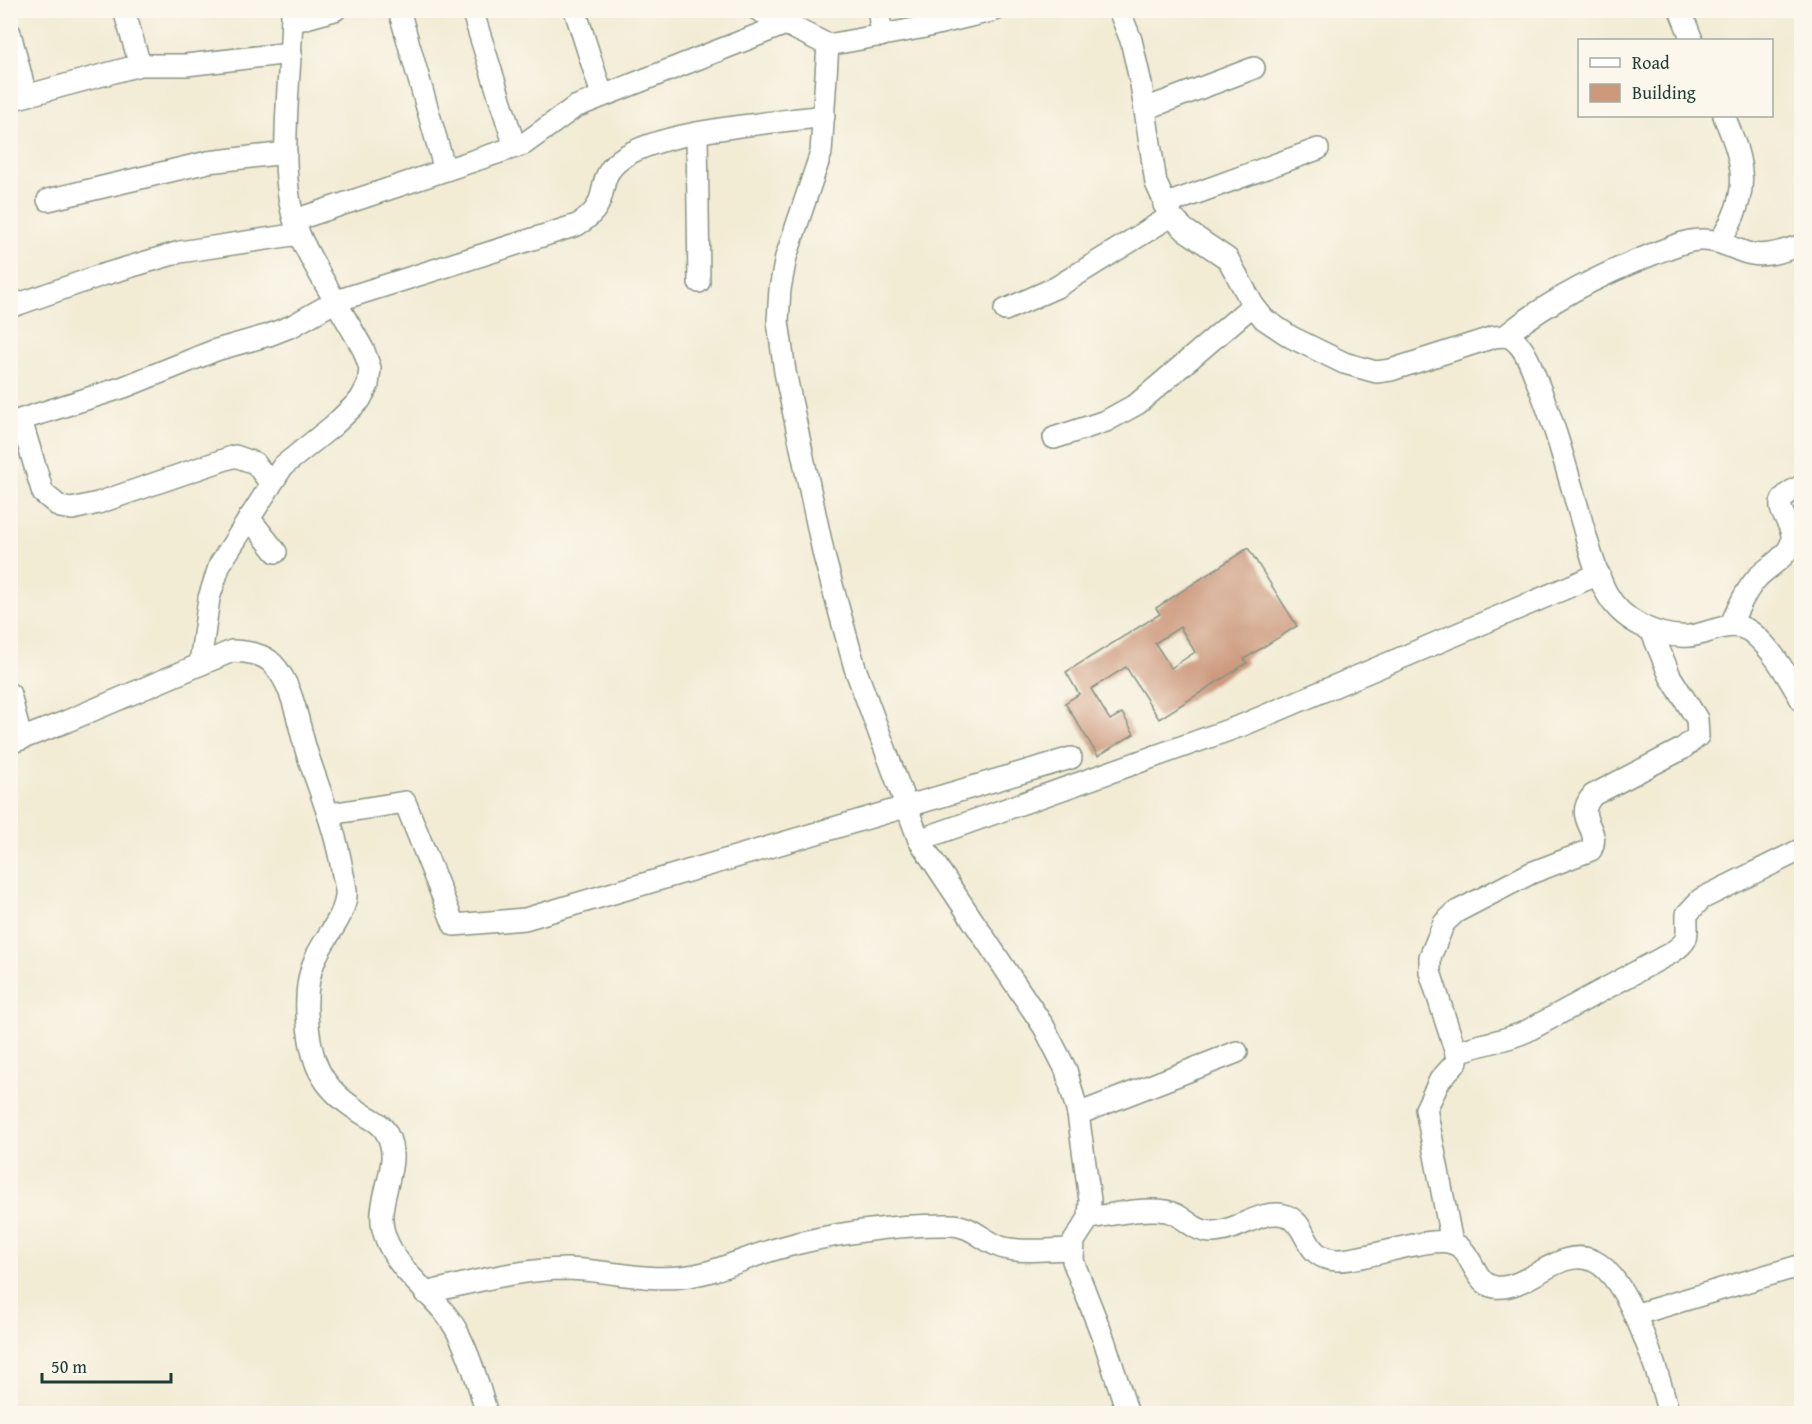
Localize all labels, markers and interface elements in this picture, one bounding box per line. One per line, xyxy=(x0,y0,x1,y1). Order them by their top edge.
legend xyxy=(1578,39,1773,117)
text: Road xyxy=(1632,49,1670,76)
text: Building xyxy=(1632,79,1696,106)
scale bar xyxy=(42,1346,171,1384)
text: 50 m xyxy=(51,1353,87,1380)

